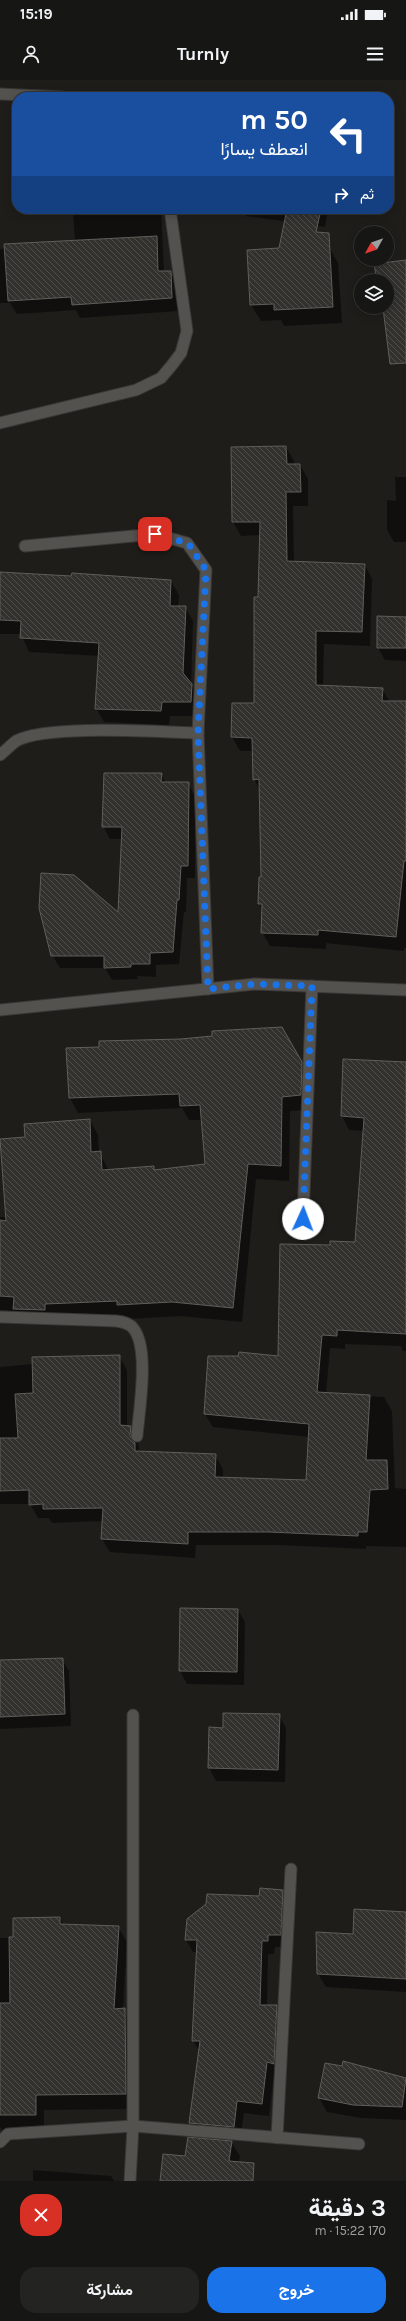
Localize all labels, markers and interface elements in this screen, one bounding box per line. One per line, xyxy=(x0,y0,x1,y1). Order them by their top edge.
text: 15:19 xyxy=(20,5,53,23)
icon: person xyxy=(20,43,42,65)
text: Turnly xyxy=(177,43,229,65)
icon: menu xyxy=(364,43,386,65)
text: 50 m xyxy=(240,103,308,136)
icon: left xyxy=(322,108,374,160)
text: انعطف يسارًا xyxy=(221,138,308,160)
icon: right xyxy=(330,184,352,206)
text: ثم xyxy=(360,185,374,203)
north arrow xyxy=(354,226,394,266)
map controls xyxy=(354,226,394,314)
button: layers xyxy=(354,274,394,314)
pin xyxy=(138,517,172,551)
icon: arrive xyxy=(144,523,166,545)
position arrow xyxy=(282,1198,324,1240)
button: close xyxy=(20,2194,62,2236)
text: 3 دقيقة xyxy=(308,2194,386,2222)
text: 170 m · 15:22 xyxy=(314,2223,386,2238)
button: مشاركة xyxy=(20,2267,199,2313)
button: خروج xyxy=(207,2267,386,2313)

